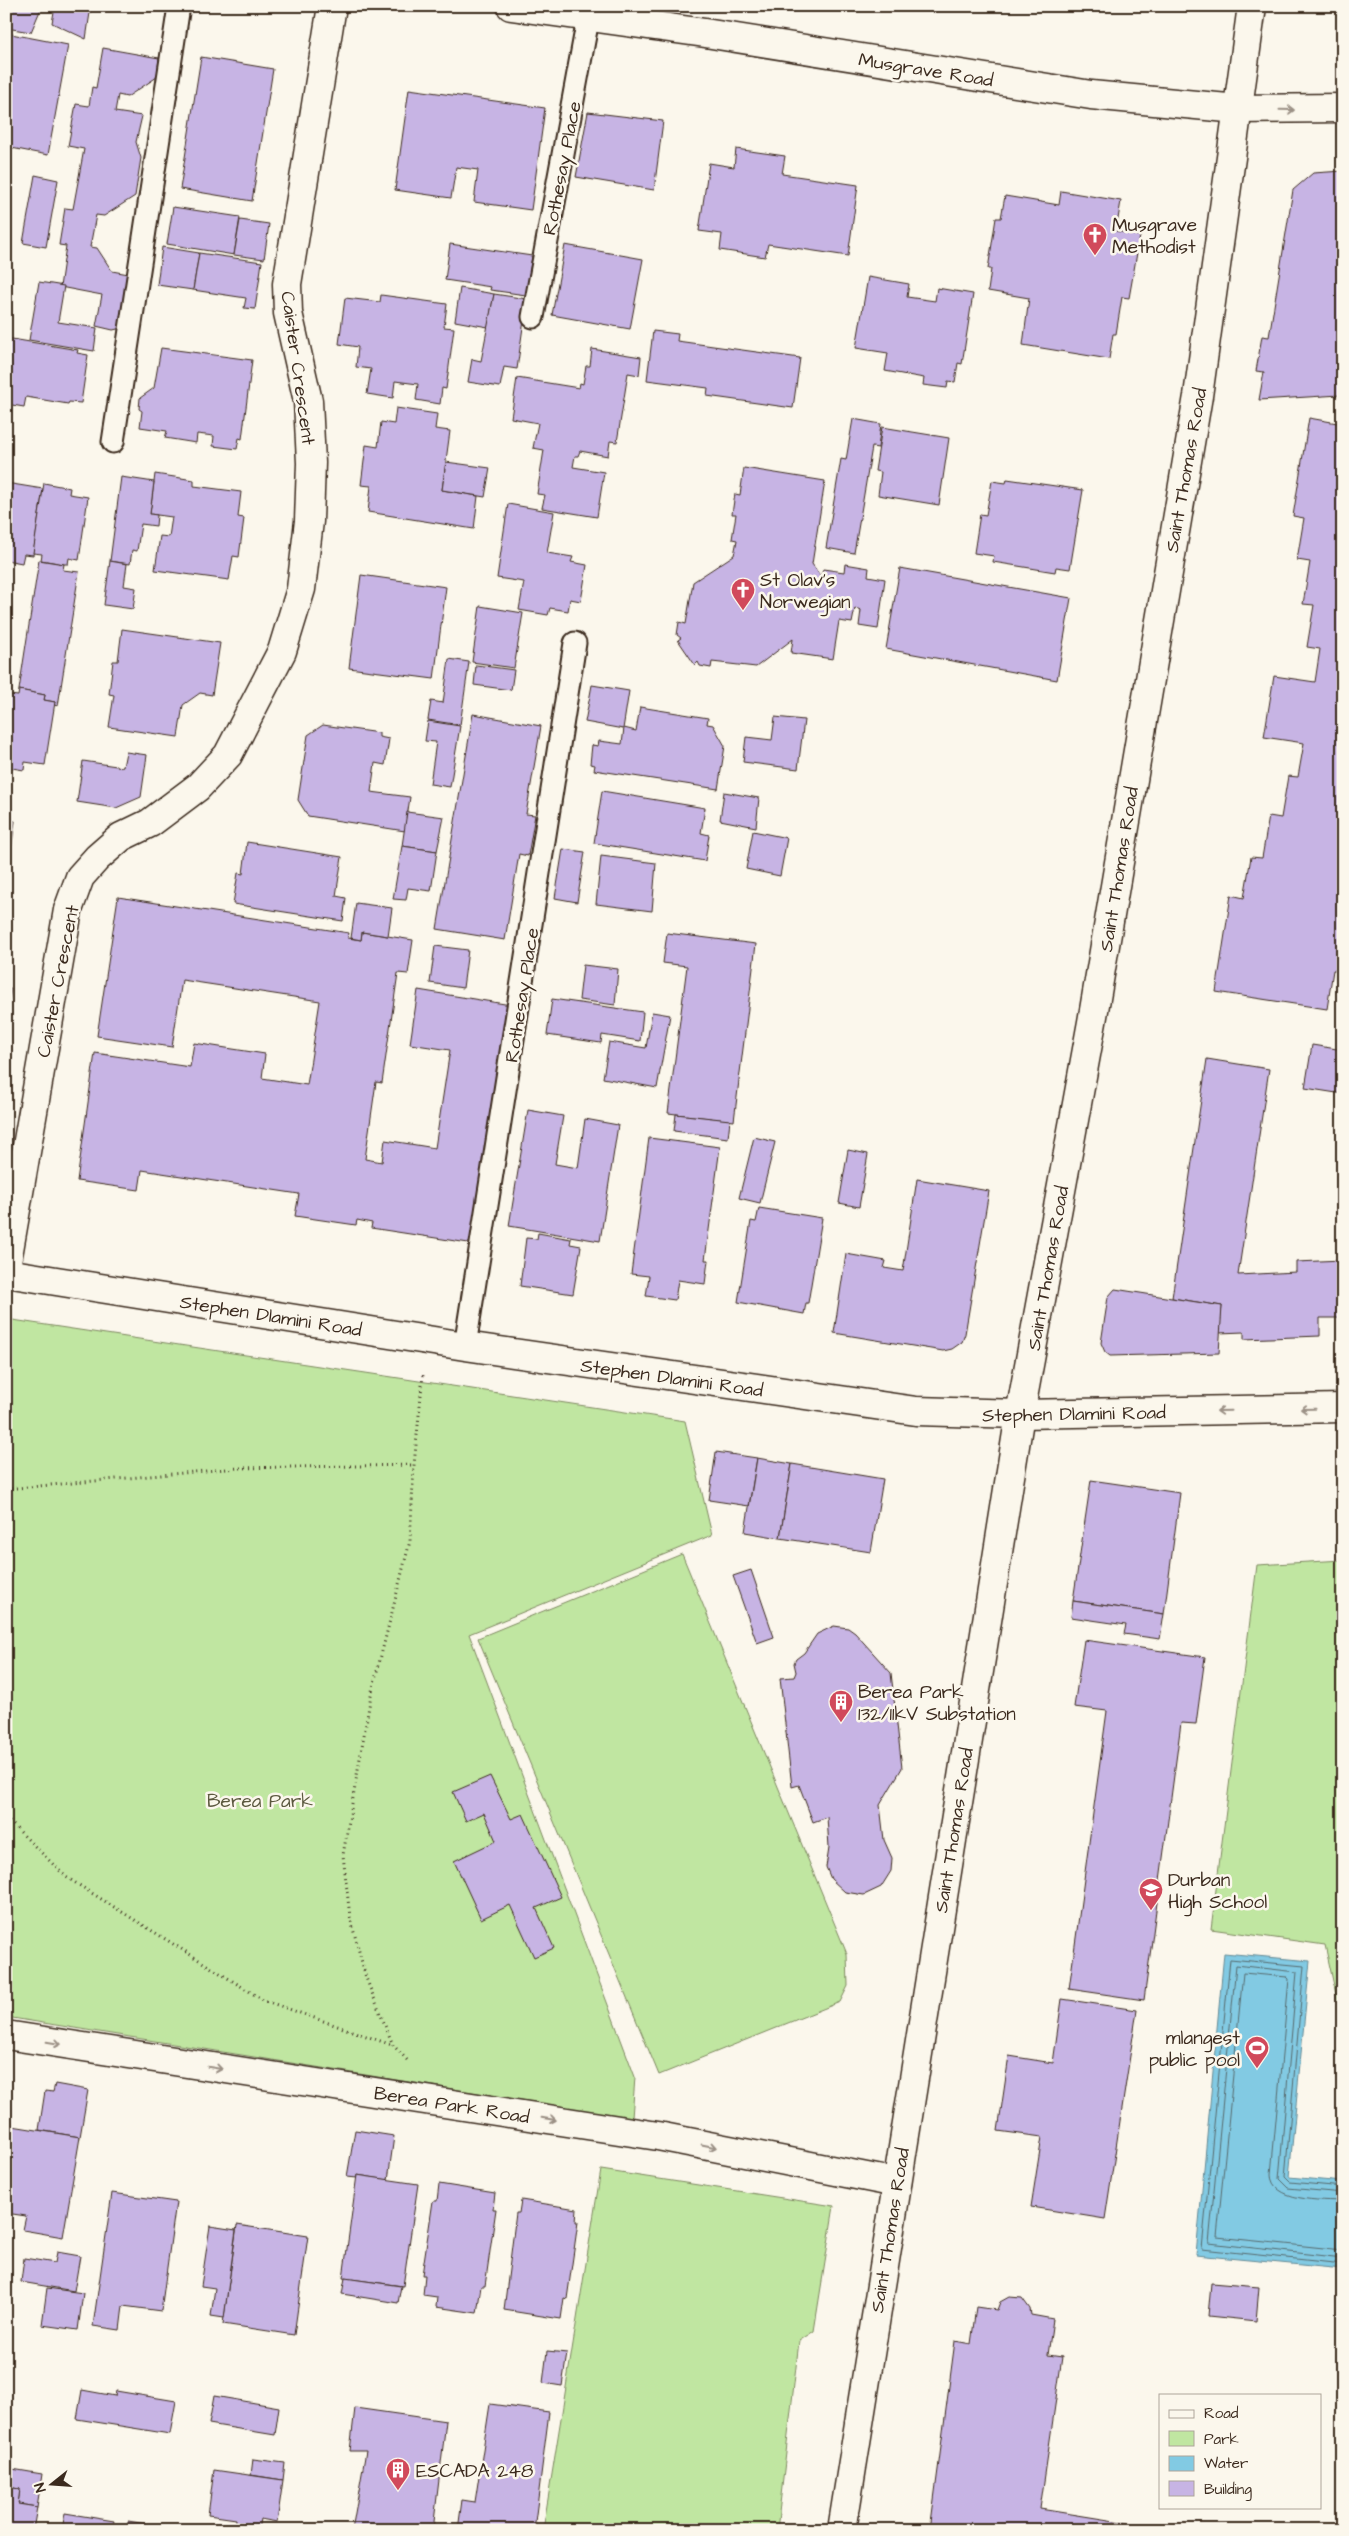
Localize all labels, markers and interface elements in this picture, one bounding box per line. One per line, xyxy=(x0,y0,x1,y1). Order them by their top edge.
street label: Musgrave Road xyxy=(856,46,995,95)
street label: Rothesay Place xyxy=(536,99,590,238)
one-way arrow xyxy=(1278,105,1294,115)
place label: Musgrave Methodist xyxy=(1112,212,1197,261)
church icon: Musgrave Methodist xyxy=(1082,222,1108,256)
street label: Caister Crescent xyxy=(273,290,322,447)
street label: Saint Thomas Road xyxy=(1159,386,1214,555)
place label: St Olav's Norwegian xyxy=(760,567,851,617)
church icon: St Olav's Norwegian xyxy=(730,577,756,611)
street label: Saint Thomas Road xyxy=(1093,785,1146,954)
street label: Caister Crescent xyxy=(30,902,87,1060)
street label: Rothesay Place xyxy=(499,926,547,1065)
street label: Saint Thomas Road xyxy=(1021,1184,1076,1353)
street label: Stephen Dlamini Road xyxy=(178,1289,364,1344)
street label: Stephen Dlamini Road xyxy=(579,1352,765,1405)
street label: Stephen Dlamini Road xyxy=(982,1399,1166,1430)
one-way arrow xyxy=(1300,1404,1316,1414)
one-way arrow xyxy=(1216,1406,1232,1415)
place label: Berea Park 132/11kV Substation xyxy=(858,1679,1016,1728)
building icon: Berea Park 132/11kV Substation xyxy=(828,1689,854,1723)
street label: Saint Thomas Road xyxy=(928,1746,981,1915)
park label: Berea Park xyxy=(207,1788,313,1815)
place label: Durban High School xyxy=(1168,1867,1267,1917)
school or university icon: Durban High School xyxy=(1138,1877,1164,1911)
place label: mlangest public pool xyxy=(1149,2025,1240,2074)
sports icon: mlangest public pool xyxy=(1244,2035,1270,2069)
one-way arrow xyxy=(46,2038,62,2048)
one-way arrow xyxy=(207,2063,223,2073)
street label: Berea Park Road xyxy=(372,2080,532,2131)
one-way arrow xyxy=(540,2115,556,2125)
one-way arrow xyxy=(700,2142,716,2151)
street label: Saint Thomas Road xyxy=(864,2146,917,2315)
legend xyxy=(1159,2394,1322,2508)
text: Road xyxy=(1204,2403,1239,2424)
text: Park xyxy=(1204,2429,1239,2450)
text: Water xyxy=(1204,2453,1248,2474)
building icon: ESCADA 248 xyxy=(385,2457,411,2491)
north arrow xyxy=(28,2458,78,2508)
place label: ESCADA 248 xyxy=(416,2458,533,2485)
text: Building xyxy=(1204,2479,1252,2501)
text: N xyxy=(30,2480,51,2495)

